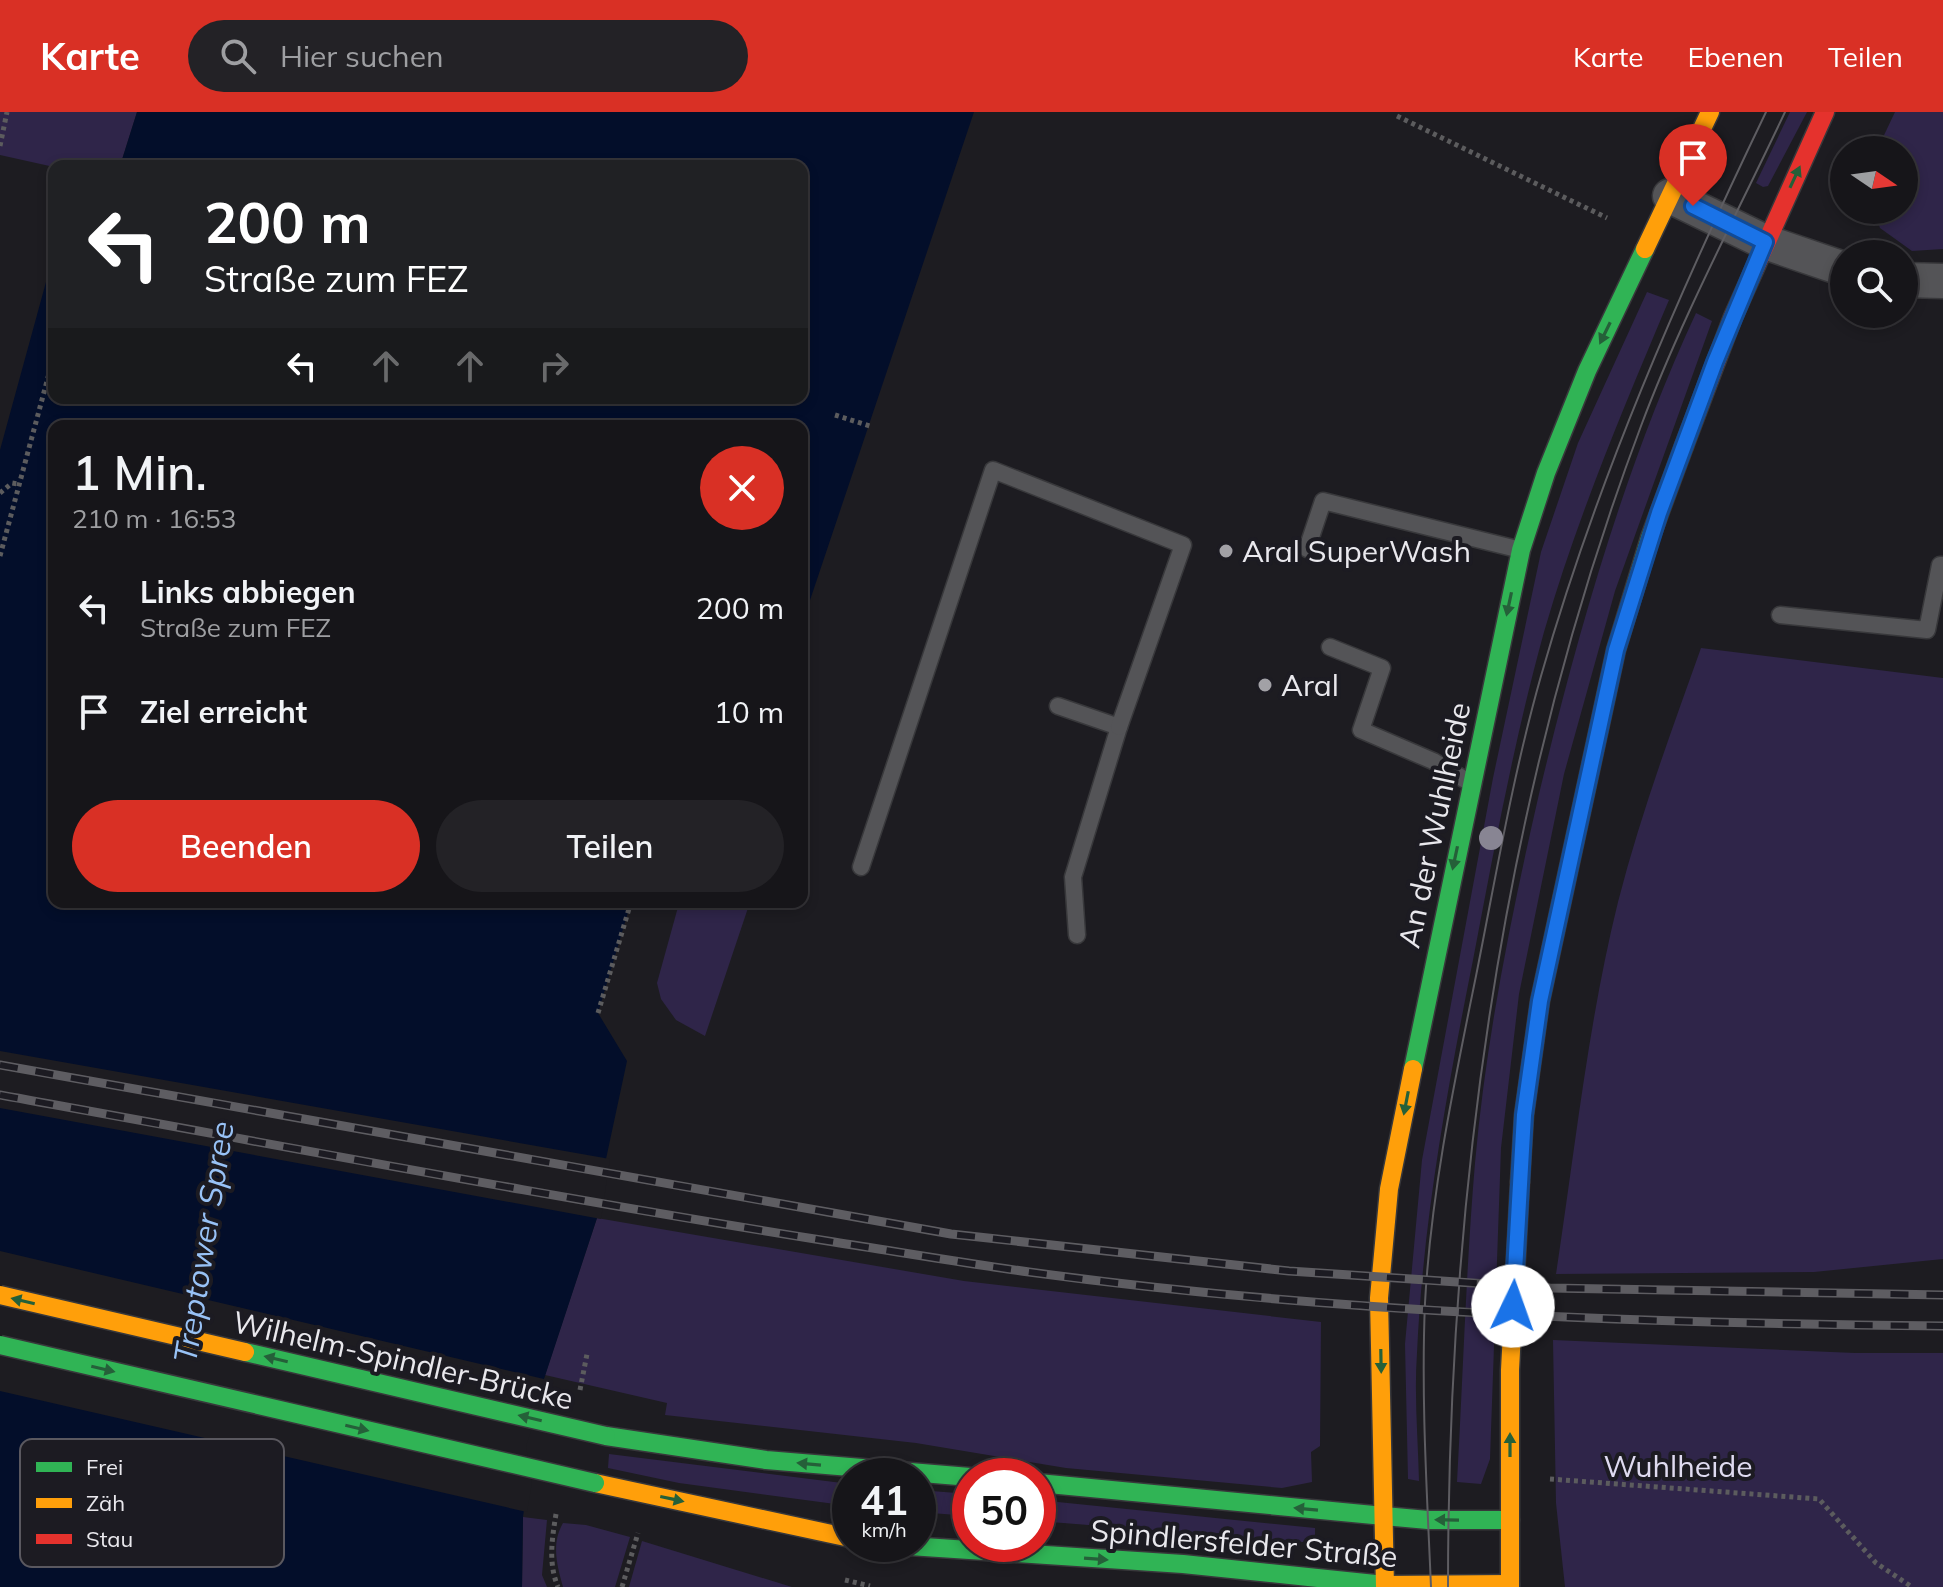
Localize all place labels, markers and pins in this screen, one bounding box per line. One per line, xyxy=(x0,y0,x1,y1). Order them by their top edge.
pin xyxy=(1659,124,1727,206)
place label: Aral SuperWash xyxy=(1242,532,1471,570)
marker: Aral SuperWash xyxy=(1217,542,1235,560)
place label: Aral xyxy=(1281,666,1339,704)
marker: Aral xyxy=(1256,676,1274,694)

